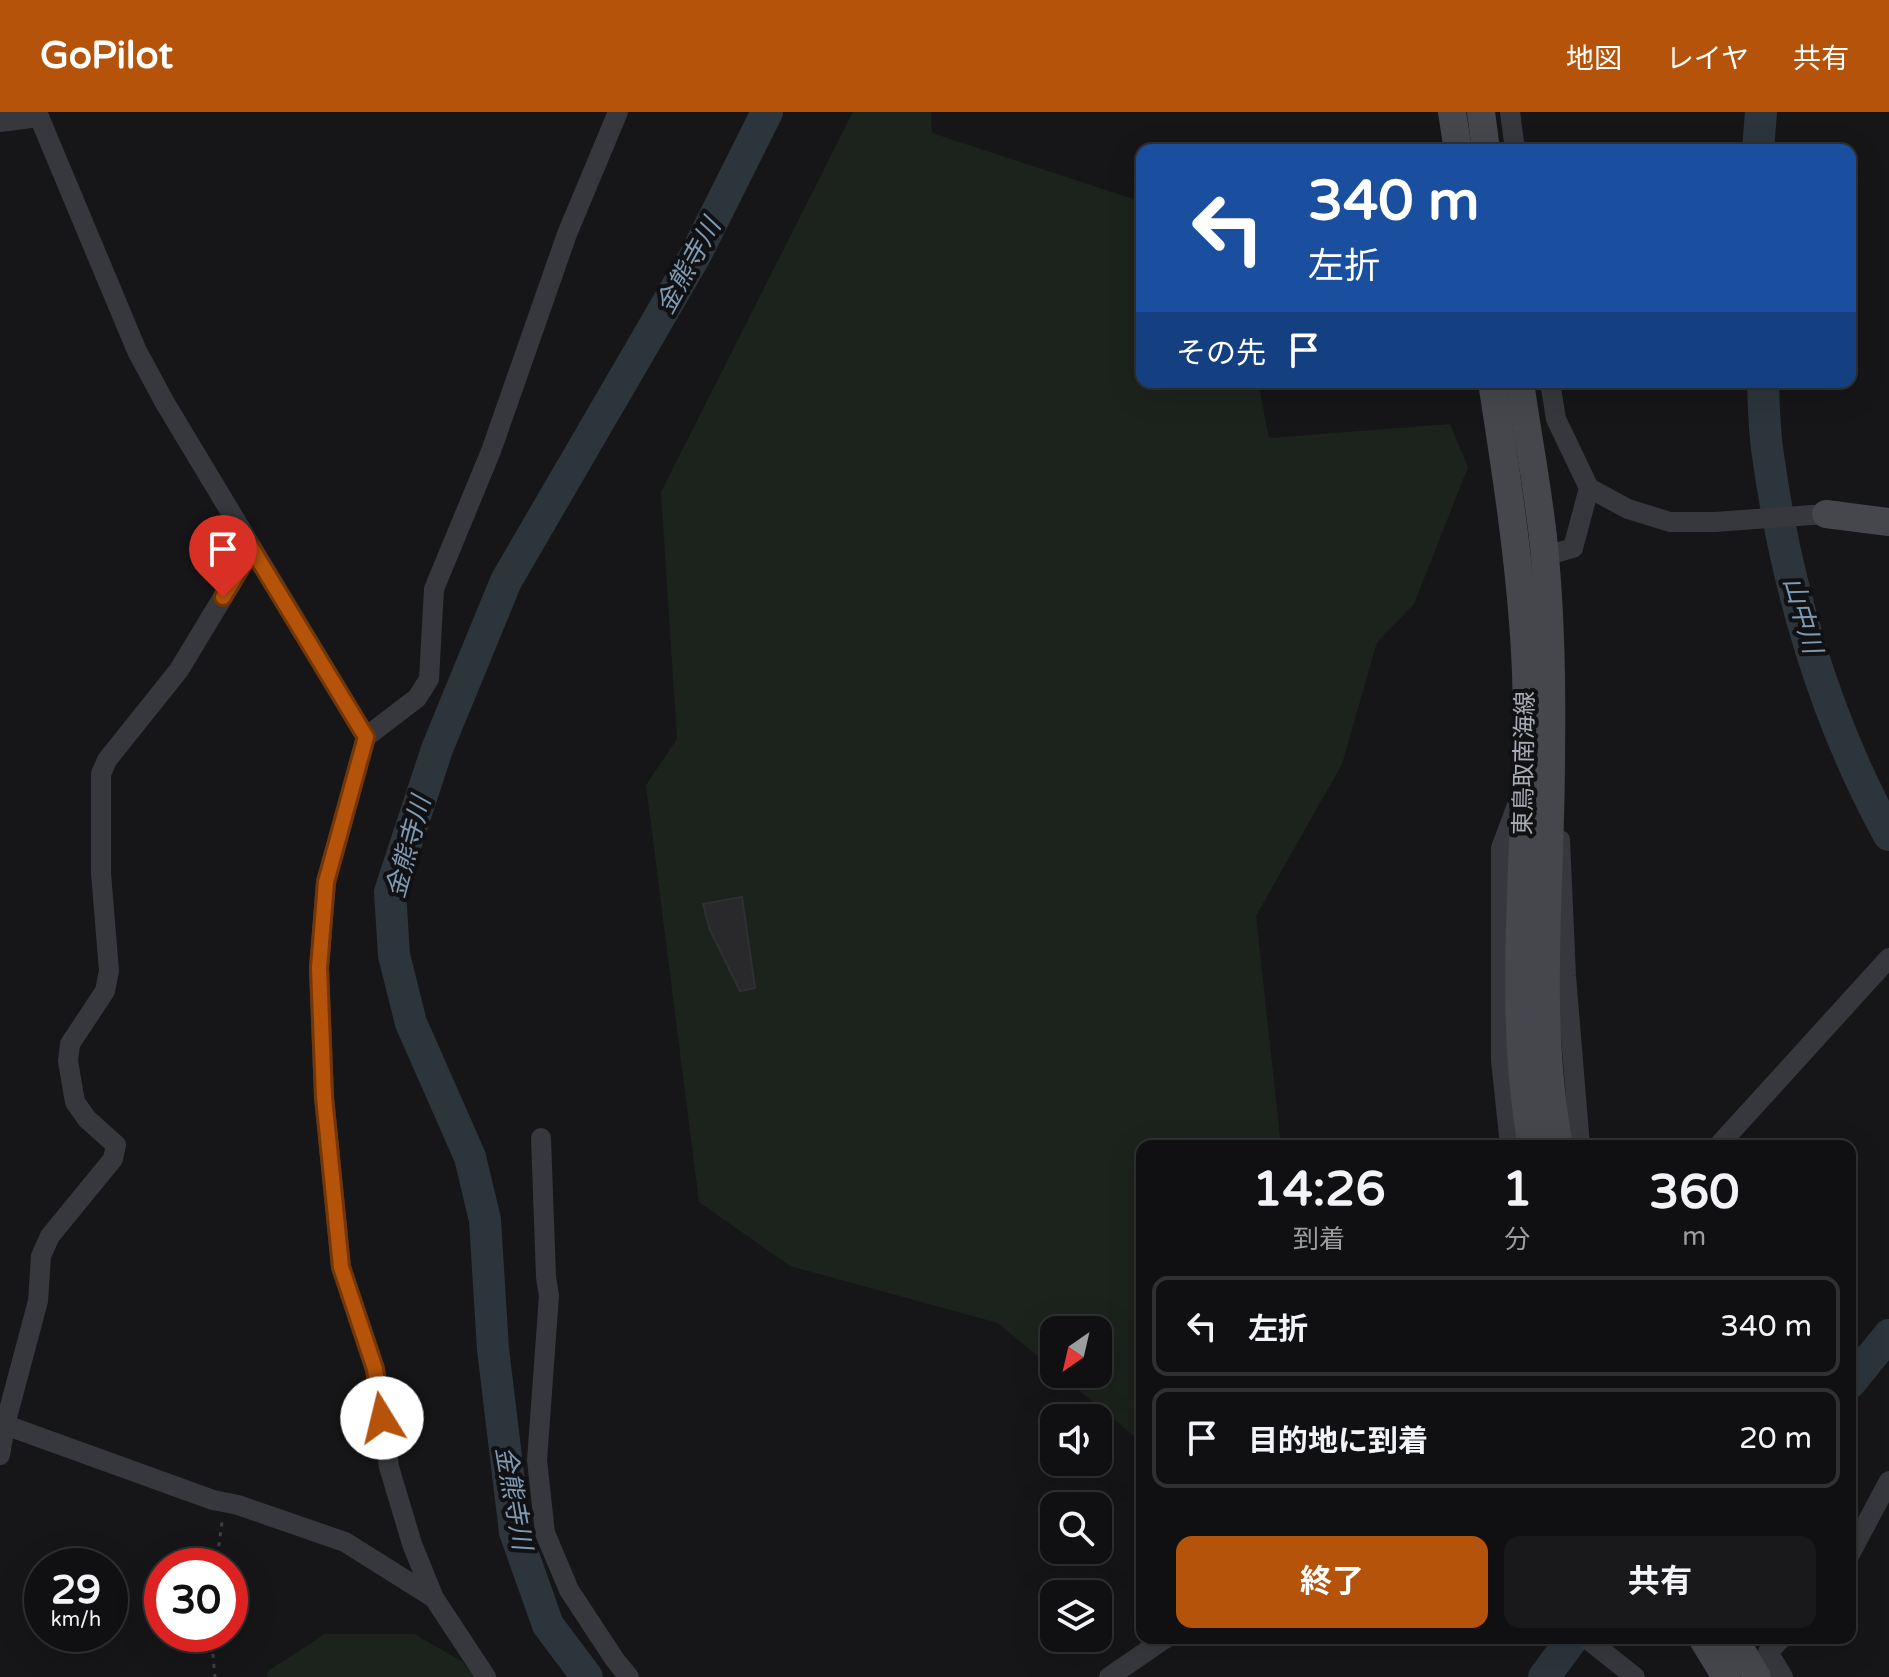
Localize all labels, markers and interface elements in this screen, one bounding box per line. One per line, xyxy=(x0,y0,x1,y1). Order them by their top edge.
text: GoPilot xyxy=(40,33,173,79)
text: 地図 xyxy=(1566,42,1622,76)
text: レイヤ xyxy=(1666,42,1749,76)
text: 共有 xyxy=(1793,42,1849,76)
text: 340 m xyxy=(1308,168,1479,235)
icon: left xyxy=(1176,176,1280,280)
water label: 金熊寺川 xyxy=(650,211,729,319)
text: 左折 xyxy=(1308,245,1380,288)
icon: arrive xyxy=(1282,328,1326,372)
text: その先 xyxy=(1176,335,1266,372)
pin xyxy=(189,515,257,597)
icon: arrive xyxy=(201,527,245,571)
water label: 山中川 xyxy=(1777,573,1829,660)
street label: 東鳥取南海線 xyxy=(1509,691,1540,835)
water label: 金熊寺川 xyxy=(380,790,438,901)
text: 14:26 xyxy=(1253,1161,1386,1219)
text: 1 xyxy=(1502,1161,1532,1219)
text: 360 xyxy=(1649,1164,1739,1222)
text: m xyxy=(1682,1221,1706,1252)
text: 到着 xyxy=(1293,1224,1345,1255)
text: 分 xyxy=(1504,1224,1530,1255)
icon: left xyxy=(1180,1304,1224,1348)
text: 340 m xyxy=(1720,1308,1812,1345)
text: 左折 xyxy=(1248,1311,1308,1348)
north arrow xyxy=(1040,1316,1112,1388)
map controls xyxy=(1040,1316,1112,1652)
position arrow xyxy=(340,1376,424,1460)
button: sound xyxy=(1040,1404,1112,1476)
icon: arrive xyxy=(1180,1416,1224,1460)
text: 20 m xyxy=(1739,1420,1812,1457)
text: 目的地に到着 xyxy=(1248,1423,1428,1460)
water label: 金熊寺川 xyxy=(489,1444,538,1555)
button: search xyxy=(1040,1492,1112,1564)
button: 終了 xyxy=(1176,1536,1488,1628)
button: 共有 xyxy=(1504,1536,1816,1628)
speed limit sign: 30 xyxy=(144,1548,248,1652)
text: 29 xyxy=(51,1566,101,1614)
button: layers xyxy=(1040,1580,1112,1652)
text: km/h xyxy=(51,1608,101,1632)

